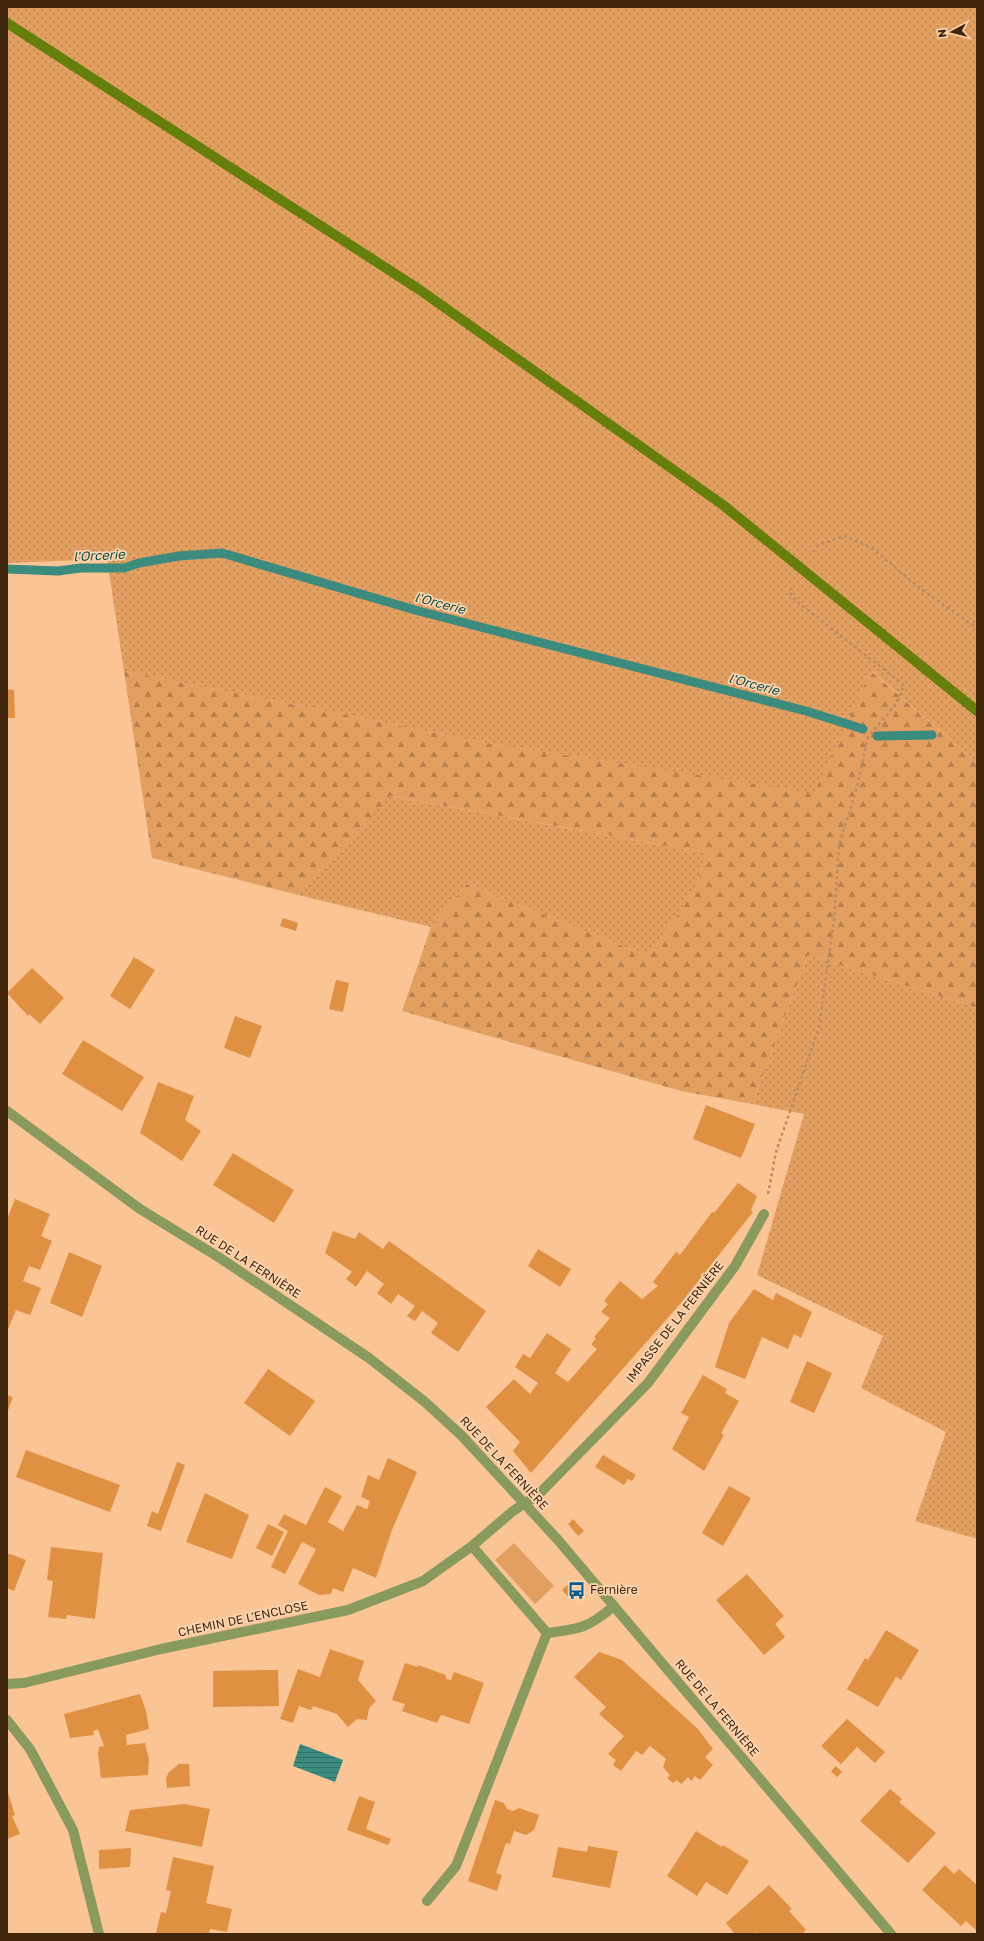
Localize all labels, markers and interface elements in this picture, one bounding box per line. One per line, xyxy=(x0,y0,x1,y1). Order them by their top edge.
north arrow xyxy=(932,12,972,52)
text: N xyxy=(935,28,949,38)
water label: l'Orcerie xyxy=(73,546,127,564)
water label: l'Orcerie xyxy=(413,589,468,618)
water label: l'Orcerie xyxy=(727,670,782,699)
street label: RUE DE LA FERNIÈRE xyxy=(193,1222,304,1301)
street label: IMPASSE DE LA FERNIÈRE xyxy=(623,1258,727,1385)
street label: RUE DE LA FERNIÈRE xyxy=(457,1413,552,1513)
bus stop icon: Fernière xyxy=(567,1580,587,1600)
place label: Fernière xyxy=(590,1582,638,1597)
street label: CHEMIN DE L'ENCLOSE xyxy=(176,1597,309,1640)
street label: RUE DE LA FERNIÈRE xyxy=(672,1656,762,1759)

